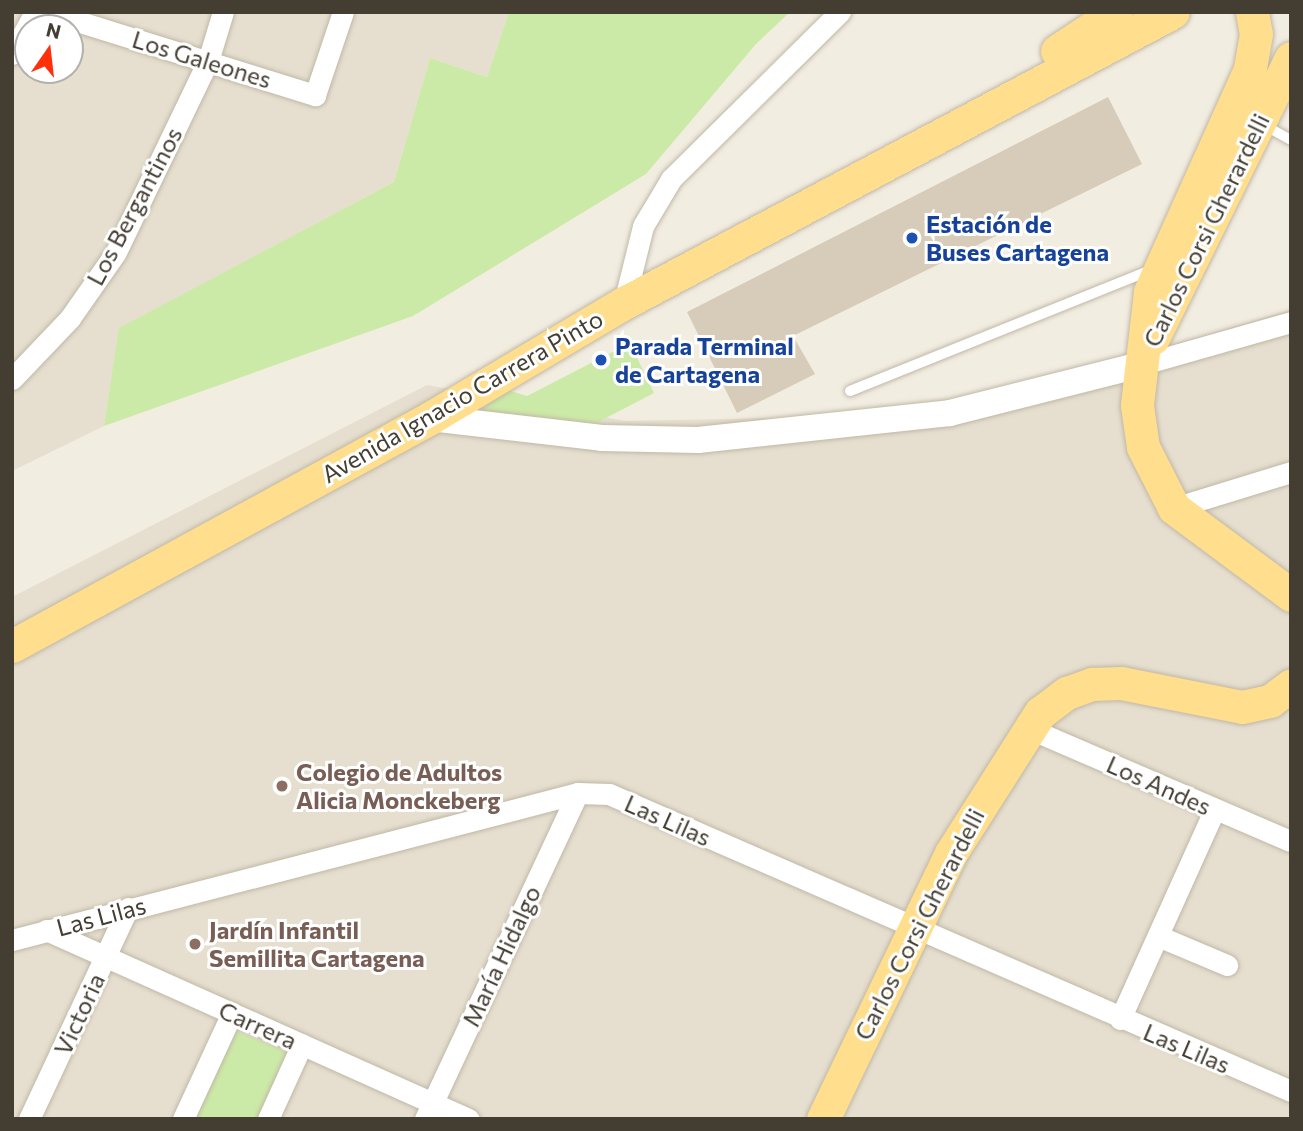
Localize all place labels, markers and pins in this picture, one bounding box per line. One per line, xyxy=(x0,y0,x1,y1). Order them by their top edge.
place label: Estación de Buses Cartagena xyxy=(926,210,1109,266)
marker: Estación de Buses Cartagena xyxy=(904,230,920,246)
place label: Parada Terminal de Cartagena xyxy=(615,332,794,388)
marker: Parada Terminal de Cartagena xyxy=(593,352,609,368)
place label: Colegio de Adultos Alicia Monckeberg xyxy=(296,758,502,814)
marker: Colegio de Adultos Alicia Monckeberg xyxy=(274,778,290,794)
place label: Jardín Infantil Semillita Cartagena xyxy=(209,916,425,972)
marker: Jardín Infantil Semillita Cartagena xyxy=(187,936,203,952)

